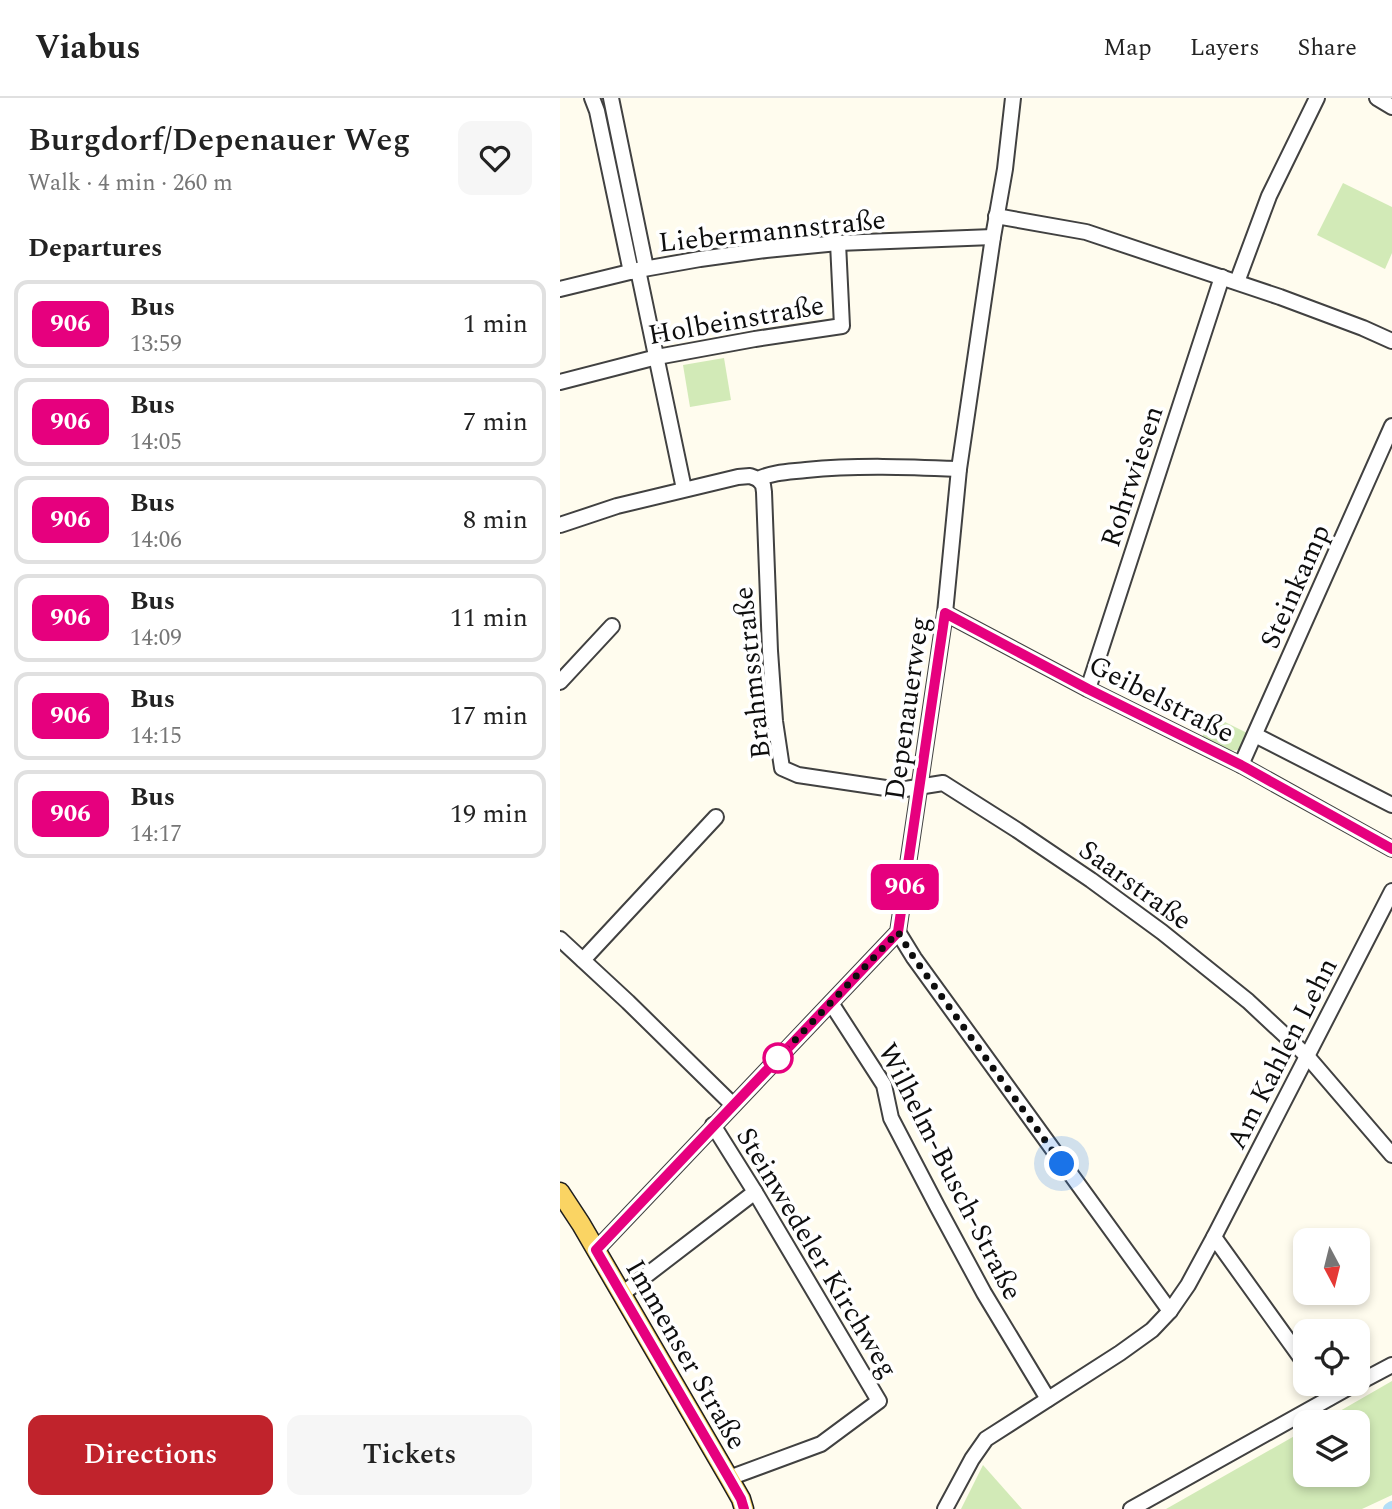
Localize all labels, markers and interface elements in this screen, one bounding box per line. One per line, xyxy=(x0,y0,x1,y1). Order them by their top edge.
text: Viabus xyxy=(35,23,141,73)
text: Map xyxy=(1103,30,1152,66)
text: Layers xyxy=(1190,30,1260,66)
text: Share xyxy=(1298,30,1357,66)
text: Burgdorf/Depenauer Weg xyxy=(28,115,410,165)
button: heart xyxy=(458,121,532,195)
text: Walk · 4 min · 260 m xyxy=(28,166,233,201)
street label: Liebermannstraße xyxy=(656,198,888,265)
text: Departures xyxy=(28,228,162,268)
street label: Holbeinstraße xyxy=(645,284,828,357)
text: Bus xyxy=(130,287,175,327)
text: 1 min xyxy=(463,304,528,344)
text: 906 xyxy=(50,306,91,342)
text: 13:59 xyxy=(130,327,182,362)
text: Bus xyxy=(130,385,175,425)
street label: Rohrwiesen xyxy=(1089,400,1175,553)
text: 7 min xyxy=(463,402,528,442)
text: 906 xyxy=(50,404,91,440)
text: 14:05 xyxy=(130,425,182,460)
text: Bus xyxy=(130,483,175,523)
text: 8 min xyxy=(463,500,528,540)
text: 906 xyxy=(50,502,91,538)
street label: Steinkamp xyxy=(1249,517,1342,656)
text: 14:06 xyxy=(130,523,182,558)
text: Bus xyxy=(130,581,175,621)
street label: Brahmsstraße xyxy=(722,585,783,761)
text: 11 min xyxy=(450,598,528,638)
text: 906 xyxy=(50,600,91,636)
street label: Depenauerweg xyxy=(873,614,942,803)
text: 14:09 xyxy=(130,621,182,656)
street label: Geibelstraße xyxy=(1081,644,1242,755)
text: Bus xyxy=(130,679,175,719)
text: 17 min xyxy=(450,696,528,736)
text: 906 xyxy=(50,698,91,734)
text: 14:15 xyxy=(130,719,182,754)
text: Bus xyxy=(130,777,175,817)
text: 19 min xyxy=(450,794,528,834)
text: 906 xyxy=(50,796,91,832)
text: 14:17 xyxy=(130,817,182,852)
street label: Saarstraße xyxy=(1069,829,1201,941)
line badge: 906 xyxy=(865,864,945,910)
text: 906 xyxy=(885,869,925,905)
street label: Am Kahlen Lehn xyxy=(1215,950,1349,1157)
street label: Wilhelm-Busch-Straße xyxy=(866,1035,1033,1308)
unlabelled marker xyxy=(763,1043,793,1073)
street label: Steinwedeler Kirchweg xyxy=(725,1119,909,1387)
your location xyxy=(1044,1146,1079,1181)
north arrow xyxy=(1293,1228,1370,1306)
map controls xyxy=(1293,1228,1370,1487)
street label: Immenser Straße xyxy=(614,1252,758,1458)
button: locate xyxy=(1293,1319,1370,1396)
button: layers xyxy=(1293,1410,1370,1487)
button: Directions xyxy=(28,1415,273,1495)
button: Tickets xyxy=(287,1415,532,1495)

